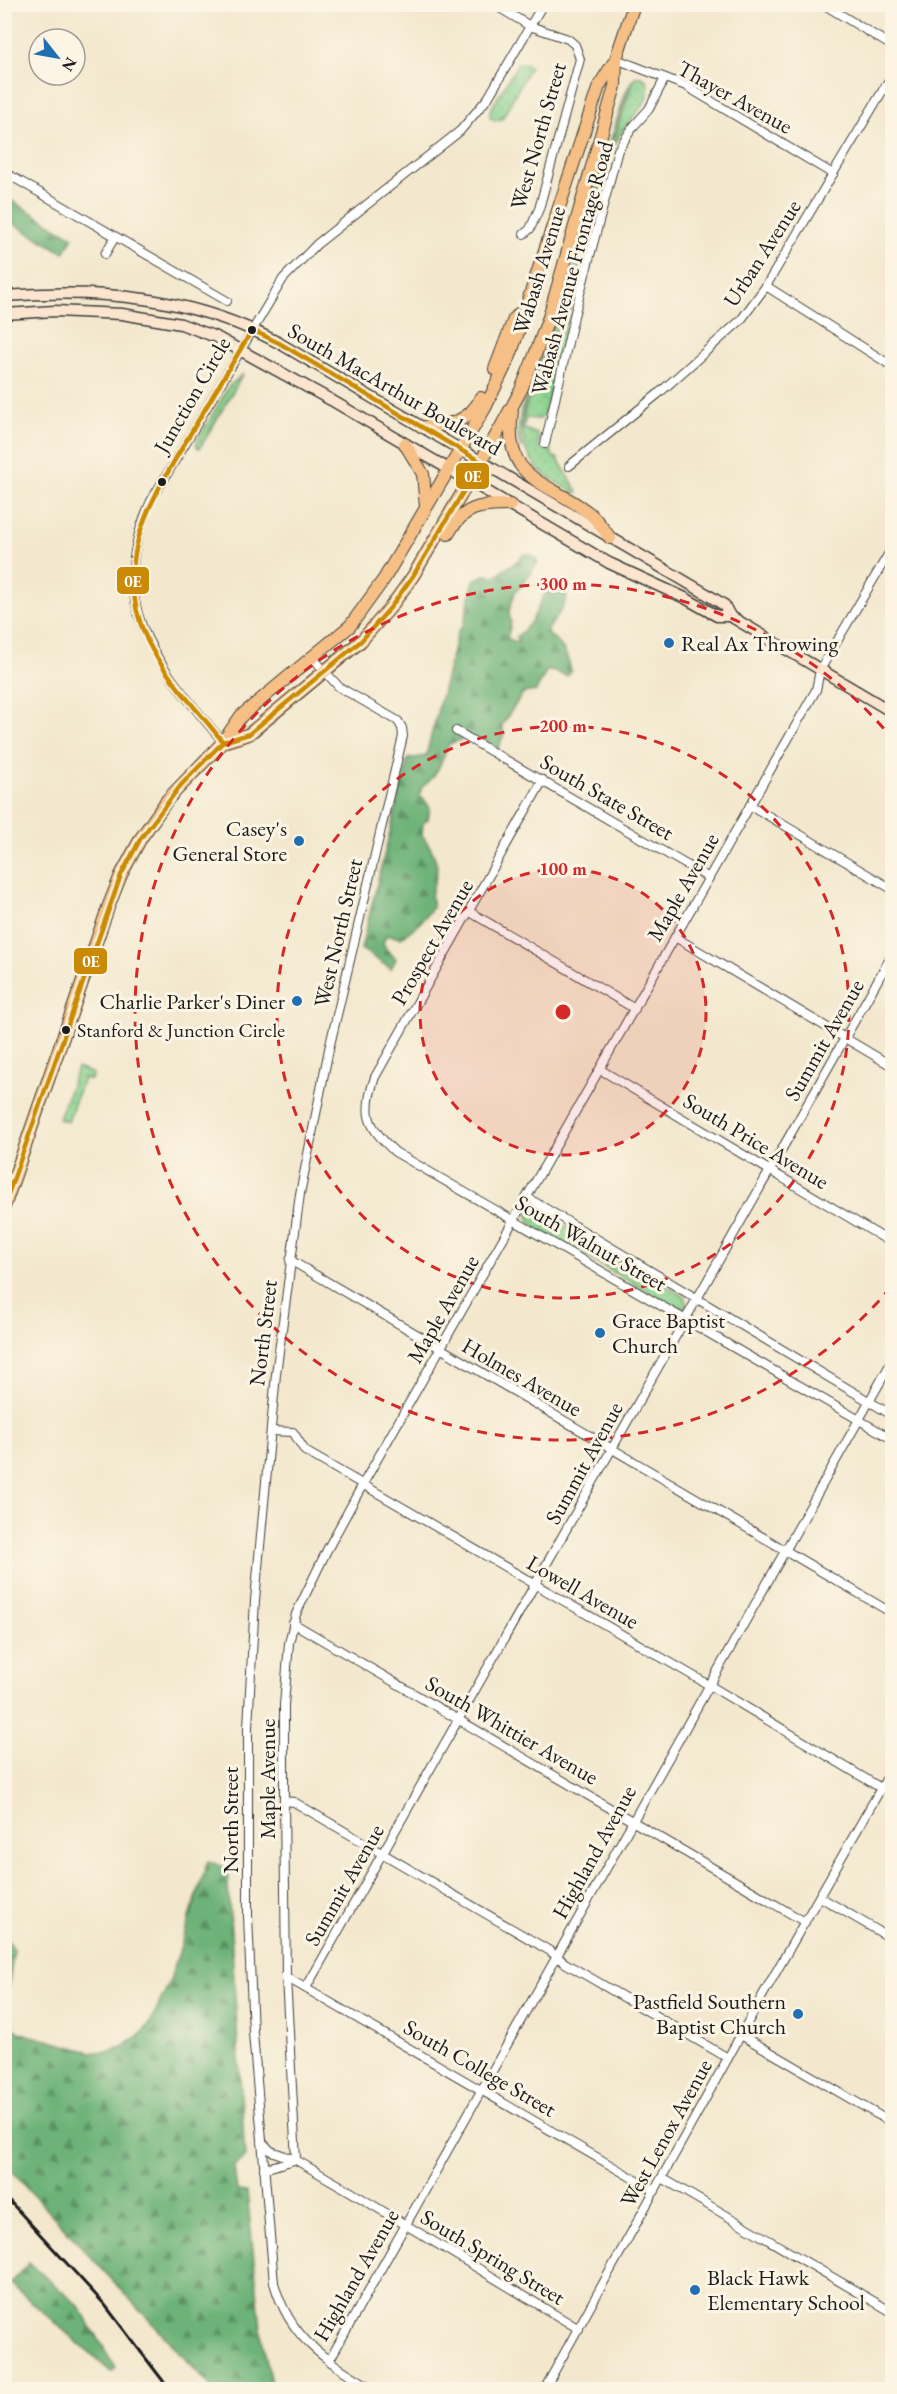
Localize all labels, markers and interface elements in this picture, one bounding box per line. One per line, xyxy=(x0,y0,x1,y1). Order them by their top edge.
north arrow xyxy=(27,27,87,87)
street label: Thayer Avenue xyxy=(672,53,798,141)
text: N xyxy=(57,54,82,75)
street label: West North Street xyxy=(503,59,573,213)
street label: Wabash Avenue Frontage Road xyxy=(525,138,619,398)
street label: Urban Avenue xyxy=(717,193,808,312)
street label: Wabash Avenue xyxy=(507,203,571,337)
street label: South MacArthur Boulevard xyxy=(283,316,508,463)
unlabelled marker xyxy=(246,324,258,336)
street label: Junction Circle xyxy=(146,331,237,460)
line badge: 0E xyxy=(455,462,490,490)
text: 0E xyxy=(464,466,482,487)
unlabelled marker xyxy=(156,476,168,488)
line badge: 0E xyxy=(116,566,150,595)
text: 0E xyxy=(124,571,142,592)
text: 300 m xyxy=(539,572,587,595)
place label: Real Ax Throwing xyxy=(681,629,839,658)
marker: Real Ax Throwing xyxy=(662,636,676,650)
text: 200 m xyxy=(539,714,587,737)
street label: South State Street xyxy=(535,747,679,847)
place label: Casey's General Store xyxy=(172,814,287,868)
street label: Maple Avenue xyxy=(640,827,726,946)
marker: Casey's General Store xyxy=(292,834,306,848)
street label: West North Street xyxy=(307,856,369,1010)
text: 100 m xyxy=(539,857,587,880)
street label: Prospect Avenue xyxy=(384,873,480,1010)
line badge: 0E xyxy=(73,947,108,975)
text: 0E xyxy=(82,951,100,972)
street label: Summit Avenue xyxy=(777,974,871,1106)
place label: Charlie Parker's Diner xyxy=(99,987,286,1016)
marker: Charlie Parker's Diner xyxy=(290,994,304,1008)
centre of rings xyxy=(553,1002,573,1022)
place label: Stanford & Junction Circle xyxy=(77,1017,285,1043)
marker: Stanford & Junction Circle xyxy=(60,1024,72,1036)
street label: South Price Avenue xyxy=(678,1086,834,1196)
street label: South Walnut Street xyxy=(510,1188,672,1298)
street label: Maple Avenue xyxy=(400,1249,486,1368)
street label: North Street xyxy=(242,1278,284,1388)
place label: Grace Baptist Church xyxy=(612,1306,725,1360)
marker: Grace Baptist Church xyxy=(593,1326,607,1340)
street label: Holmes Avenue xyxy=(457,1331,588,1423)
street label: Summit Avenue xyxy=(538,1396,630,1529)
street label: Lowell Avenue xyxy=(522,1548,645,1636)
street label: South Whittier Avenue xyxy=(420,1669,604,1791)
street label: Maple Avenue xyxy=(253,1718,282,1839)
street label: North Street xyxy=(216,1767,245,1873)
street label: Highland Avenue xyxy=(545,1780,643,1924)
street label: Summit Avenue xyxy=(297,1819,391,1951)
place label: Pastfield Southern Baptist Church xyxy=(633,1987,786,2041)
marker: Pastfield Southern Baptist Church xyxy=(791,2007,805,2021)
street label: South College Street xyxy=(398,2013,562,2123)
street label: West Lenox Avenue xyxy=(613,2053,719,2212)
street label: South Spring Street xyxy=(415,2202,571,2312)
street label: Highland Avenue xyxy=(306,2203,406,2347)
place label: Black Hawk Elementary School xyxy=(707,2263,865,2317)
marker: Black Hawk Elementary School xyxy=(688,2283,702,2297)

